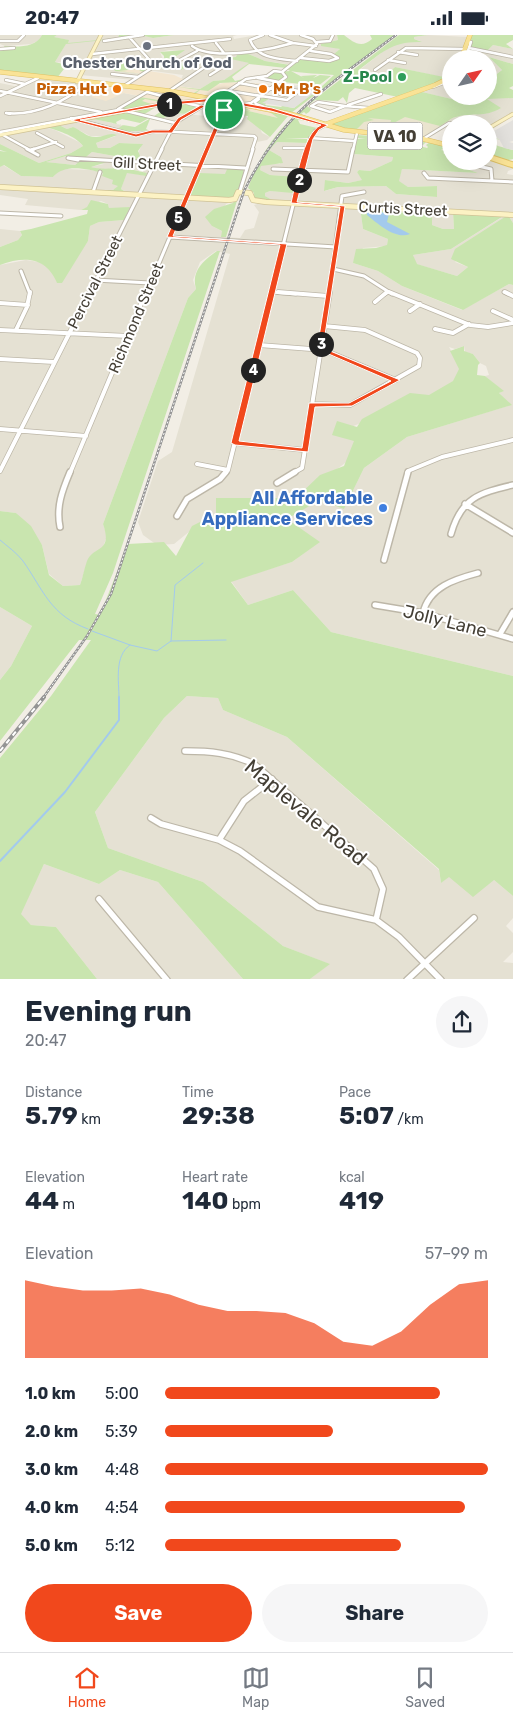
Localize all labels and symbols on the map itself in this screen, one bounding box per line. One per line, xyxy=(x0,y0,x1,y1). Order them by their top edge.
marker: Chester Church of God xyxy=(141,40,153,52)
north arrow xyxy=(442,50,498,105)
place label: Chester Church of God xyxy=(62,54,232,72)
place label: Z-Pool xyxy=(343,68,392,86)
marker: Z-Pool xyxy=(396,71,408,83)
place label: Pizza Hut xyxy=(36,80,107,98)
place label: Mr. B's xyxy=(273,80,321,98)
marker: Pizza Hut xyxy=(111,83,123,95)
marker: Mr. B's xyxy=(257,83,269,95)
pin xyxy=(203,89,245,131)
pin: 1 xyxy=(156,91,182,117)
road number: VA 10 xyxy=(368,123,422,149)
street label: Gill Street xyxy=(112,153,182,175)
pin: 2 xyxy=(286,167,312,193)
street label: Curtis Street xyxy=(358,198,448,220)
pin: 5 xyxy=(166,205,190,231)
street label: Percival Street xyxy=(64,232,126,332)
street label: Richmond Street xyxy=(105,260,167,376)
pin: 3 xyxy=(308,331,334,357)
pin: 4 xyxy=(240,357,266,383)
place label: All Affordable Appliance Services xyxy=(202,487,373,530)
marker: All Affordable Appliance Services xyxy=(377,502,389,514)
street label: Jolly Lane xyxy=(401,600,489,642)
street label: Maplevale Road xyxy=(240,754,372,870)

